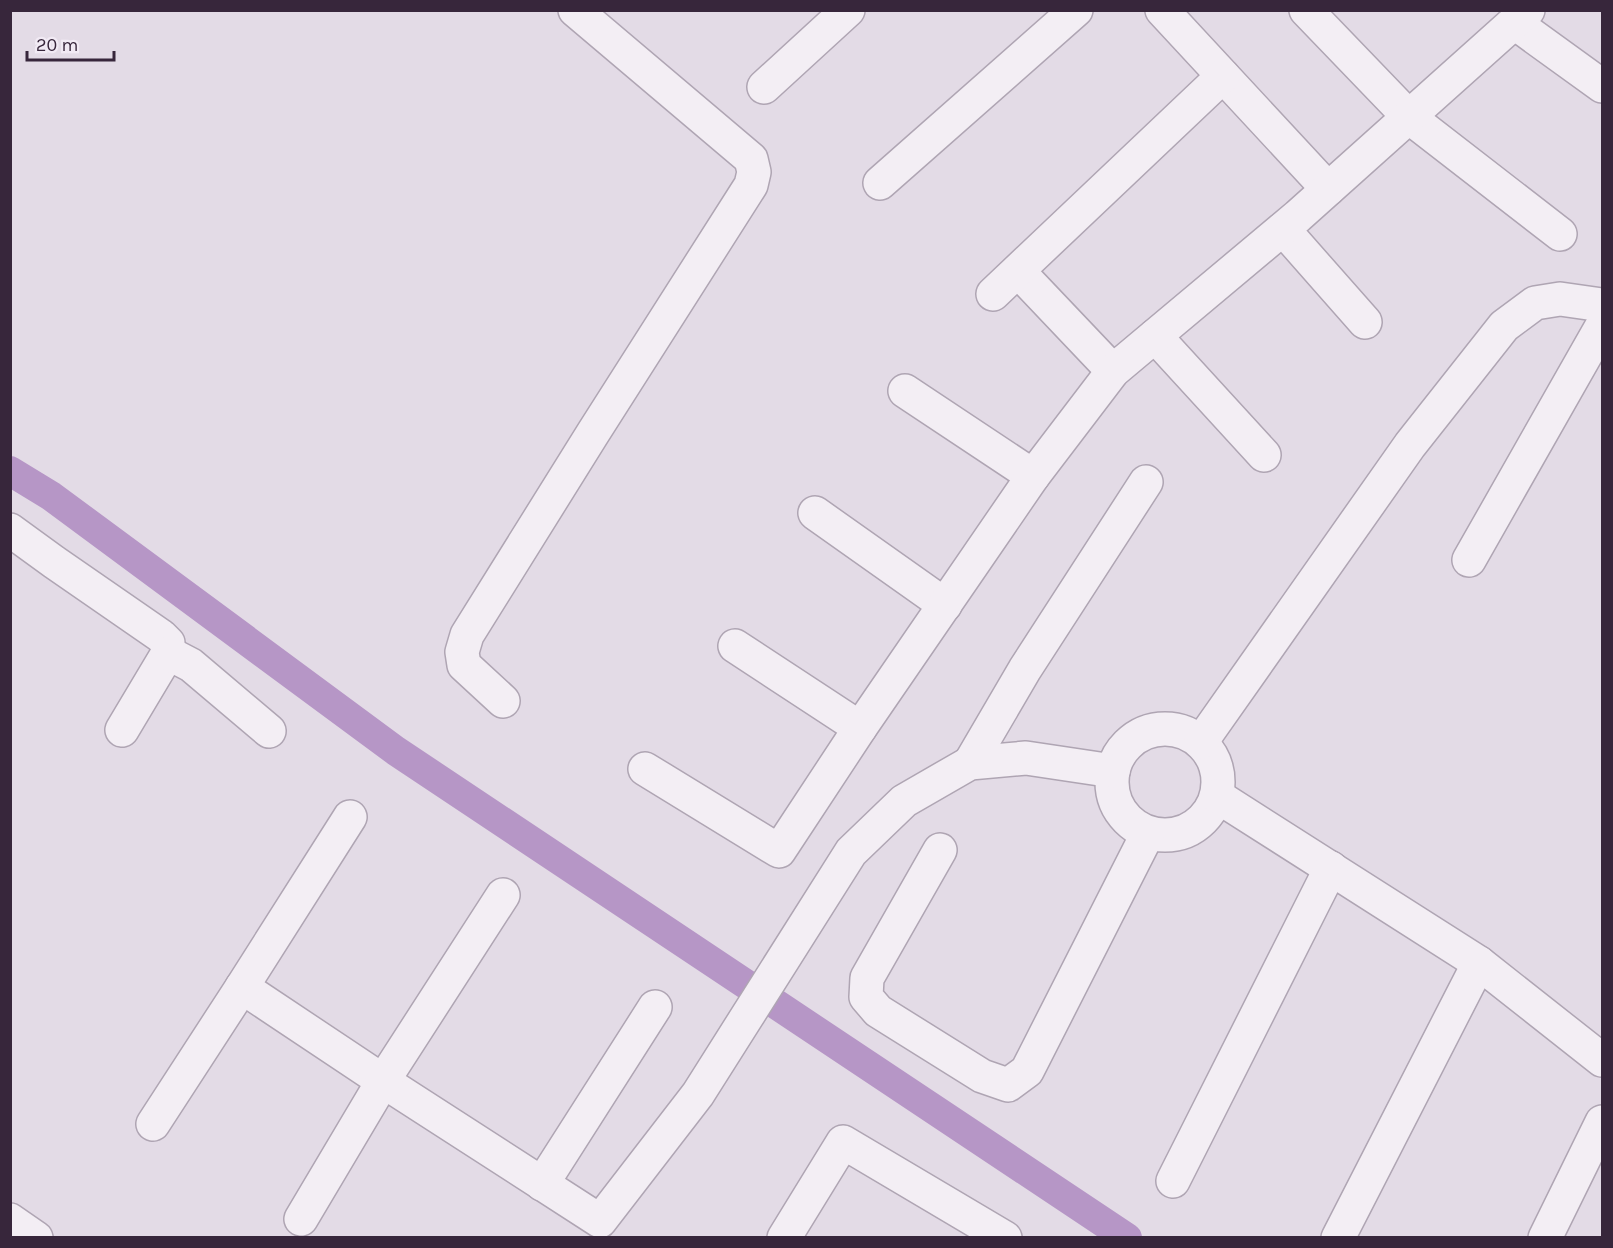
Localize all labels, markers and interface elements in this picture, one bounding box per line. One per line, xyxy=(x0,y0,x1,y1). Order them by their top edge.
scale bar xyxy=(27,24,114,62)
text: 20 m xyxy=(36,34,78,56)

